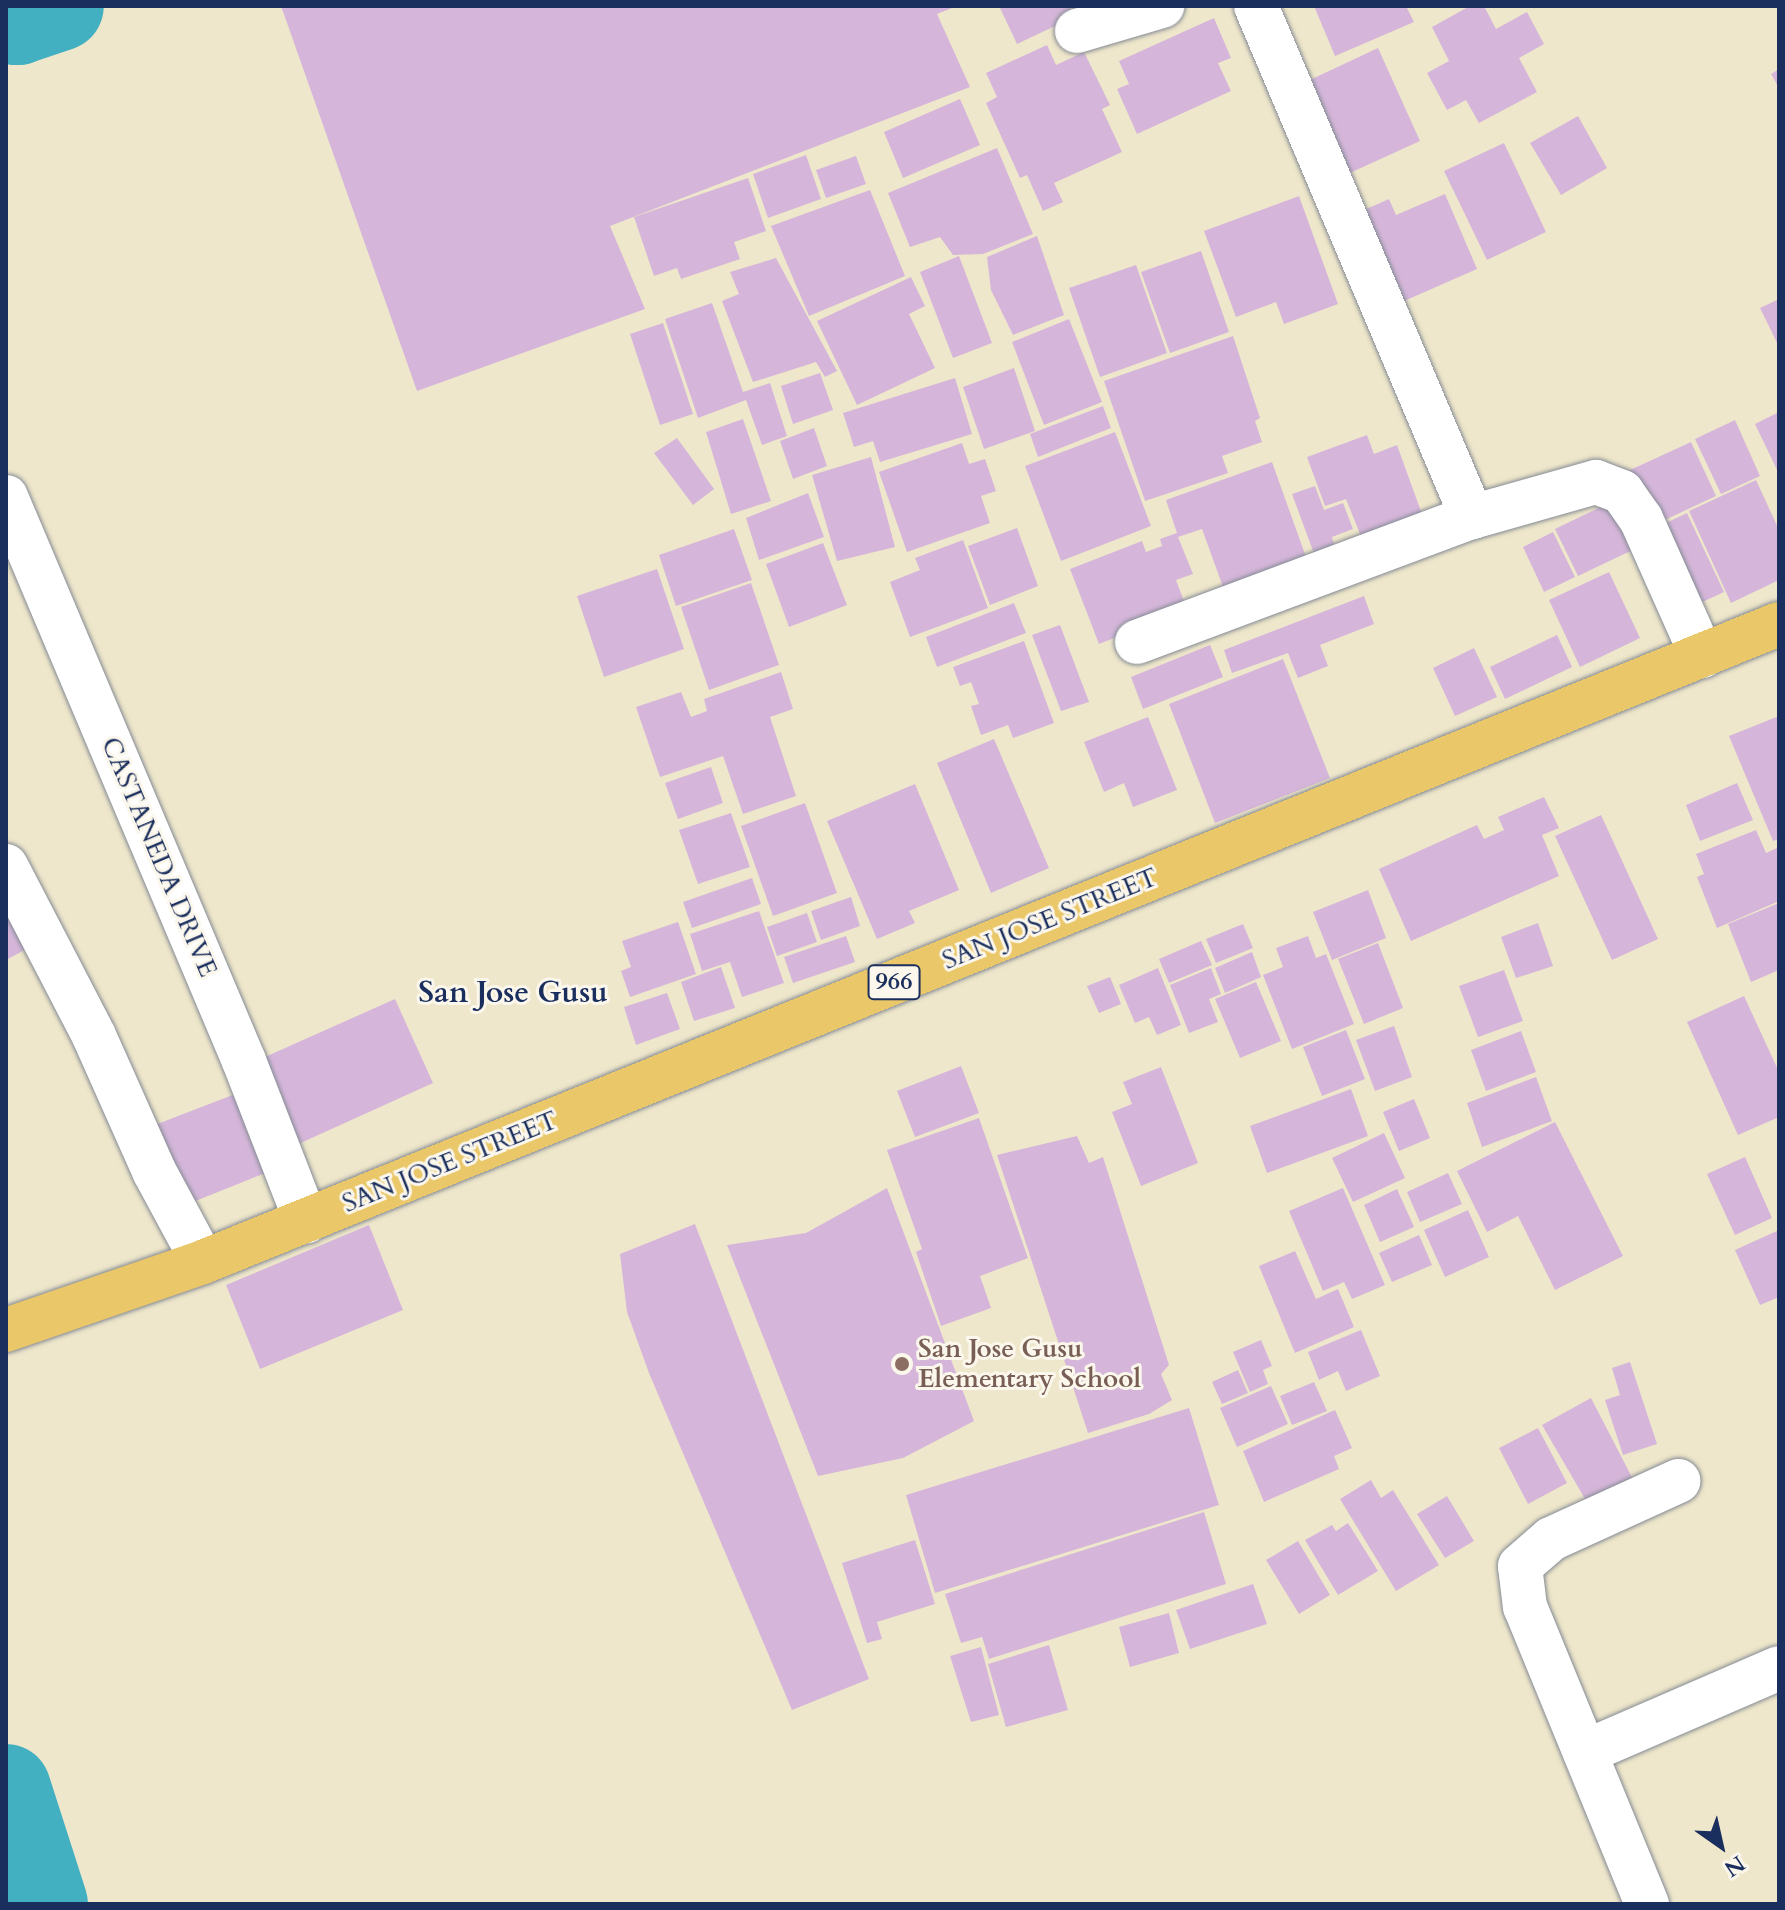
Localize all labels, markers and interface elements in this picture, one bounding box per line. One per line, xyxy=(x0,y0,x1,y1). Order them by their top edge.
street label: CASTANEDA DRIVE xyxy=(94,733,224,981)
street label: SAN JOSE STREET xyxy=(938,862,1162,976)
road number: 966 xyxy=(866,962,922,1002)
district label: San Jose Gusu xyxy=(418,975,608,1011)
street label: SAN JOSE STREET xyxy=(338,1105,562,1219)
place label: San Jose Gusu Elementary School xyxy=(918,1333,1141,1394)
marker: San Jose Gusu Elementary School xyxy=(893,1355,911,1373)
north arrow xyxy=(1681,1806,1761,1886)
text: N xyxy=(1718,1848,1751,1884)

